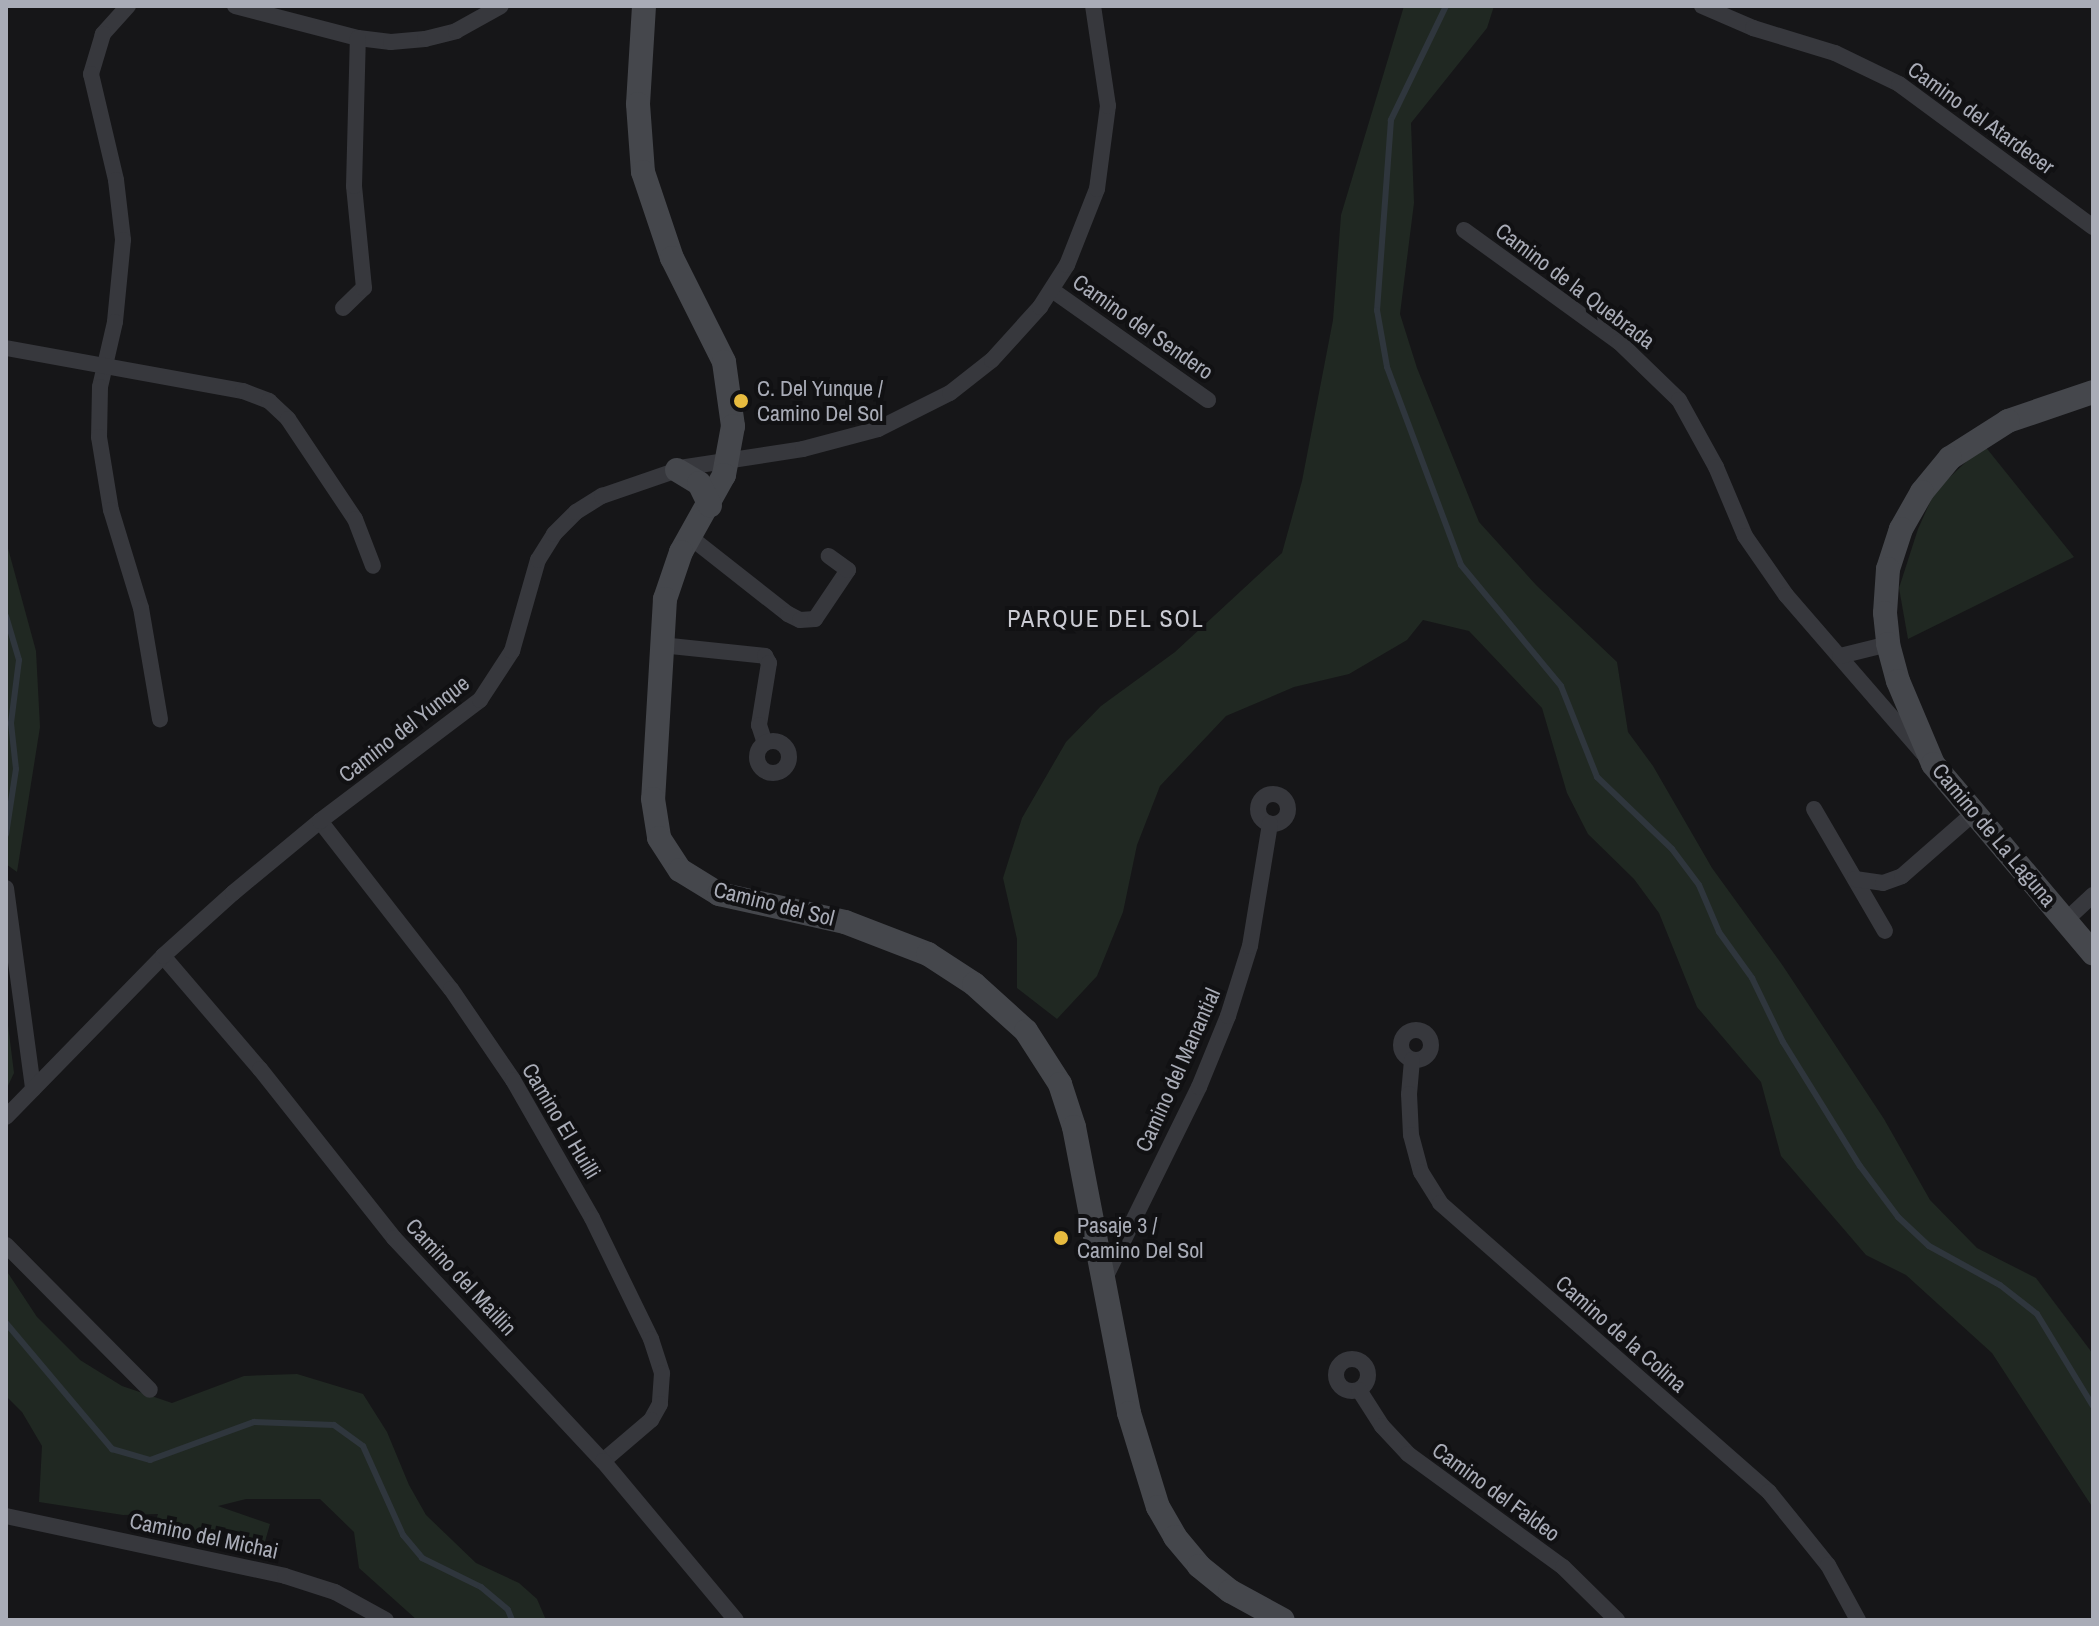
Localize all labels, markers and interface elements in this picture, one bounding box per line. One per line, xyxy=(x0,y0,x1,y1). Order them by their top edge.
street label: Camino del Atardecer xyxy=(1902,56,2060,180)
street label: Camino de la Quebrada xyxy=(1490,218,1660,354)
street label: Camino del Sendero xyxy=(1068,269,1218,385)
place label: C. Del Yunque / Camino Del Sol xyxy=(757,375,883,426)
marker: C. Del Yunque / Camino Del Sol xyxy=(732,392,750,410)
district label: PARQUE DEL SOL xyxy=(1007,605,1205,633)
street label: Camino del Yunque xyxy=(333,670,475,788)
street label: Camino de La Laguna xyxy=(1927,758,2061,912)
street label: Camino del Sol xyxy=(711,876,837,932)
street label: Camino del Manantial xyxy=(1130,984,1226,1156)
street label: Camino El Huilli xyxy=(516,1058,606,1184)
place label: Pasaje 3 / Camino Del Sol xyxy=(1077,1212,1203,1264)
street label: Camino del Maillin xyxy=(400,1213,522,1341)
marker: Pasaje 3 / Camino Del Sol xyxy=(1052,1229,1070,1247)
street label: Camino de la Colina xyxy=(1550,1270,1692,1398)
street label: Camino del Faldeo xyxy=(1427,1437,1565,1547)
street label: Camino del Michai xyxy=(127,1507,281,1565)

